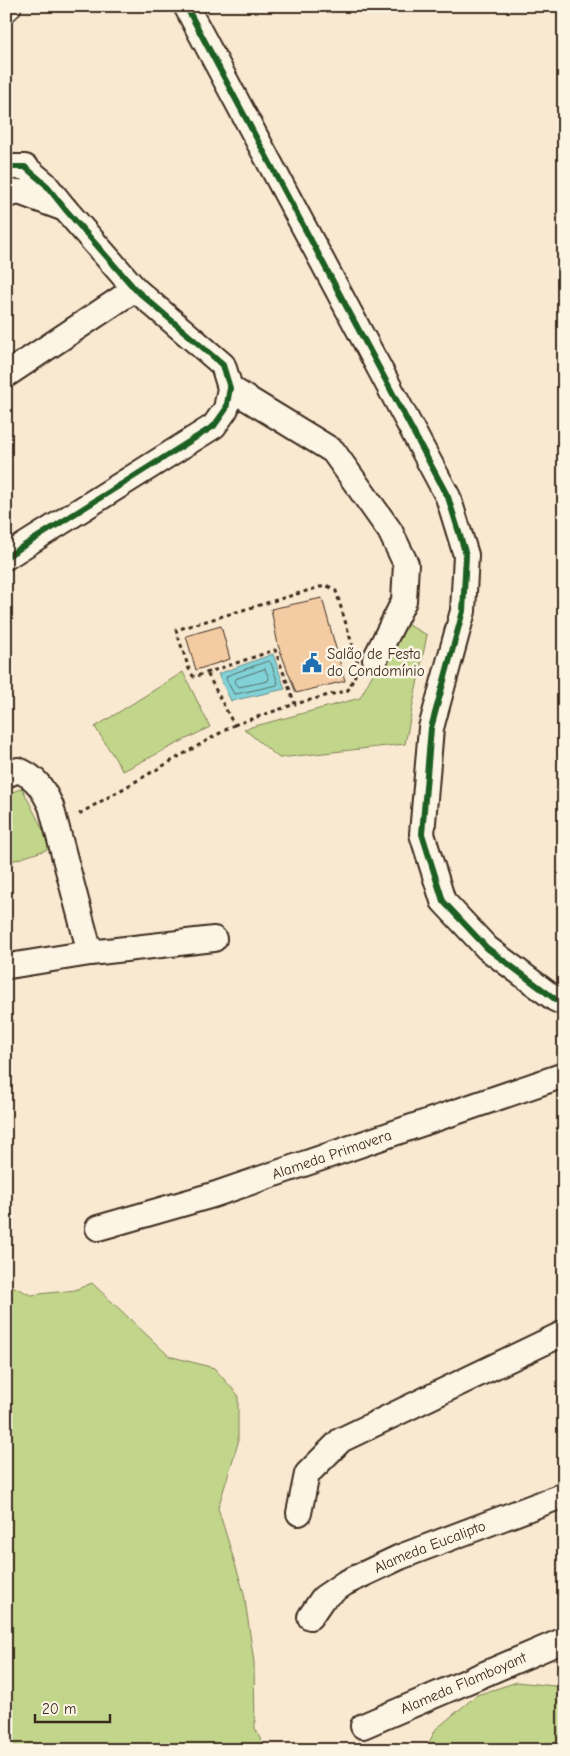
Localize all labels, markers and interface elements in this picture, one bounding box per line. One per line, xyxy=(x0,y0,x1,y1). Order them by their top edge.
place label: Salão de Festa do Condomínio xyxy=(327,645,425,680)
public building icon: Salão de Festa do Condomínio xyxy=(301,652,323,674)
street label: Alameda Primavera xyxy=(269,1126,394,1183)
street label: Alameda Eucalipto xyxy=(371,1516,488,1577)
street label: Alameda Flamboyant xyxy=(397,1648,530,1718)
scale bar xyxy=(35,1691,110,1723)
text: 20 m xyxy=(42,1700,76,1718)

